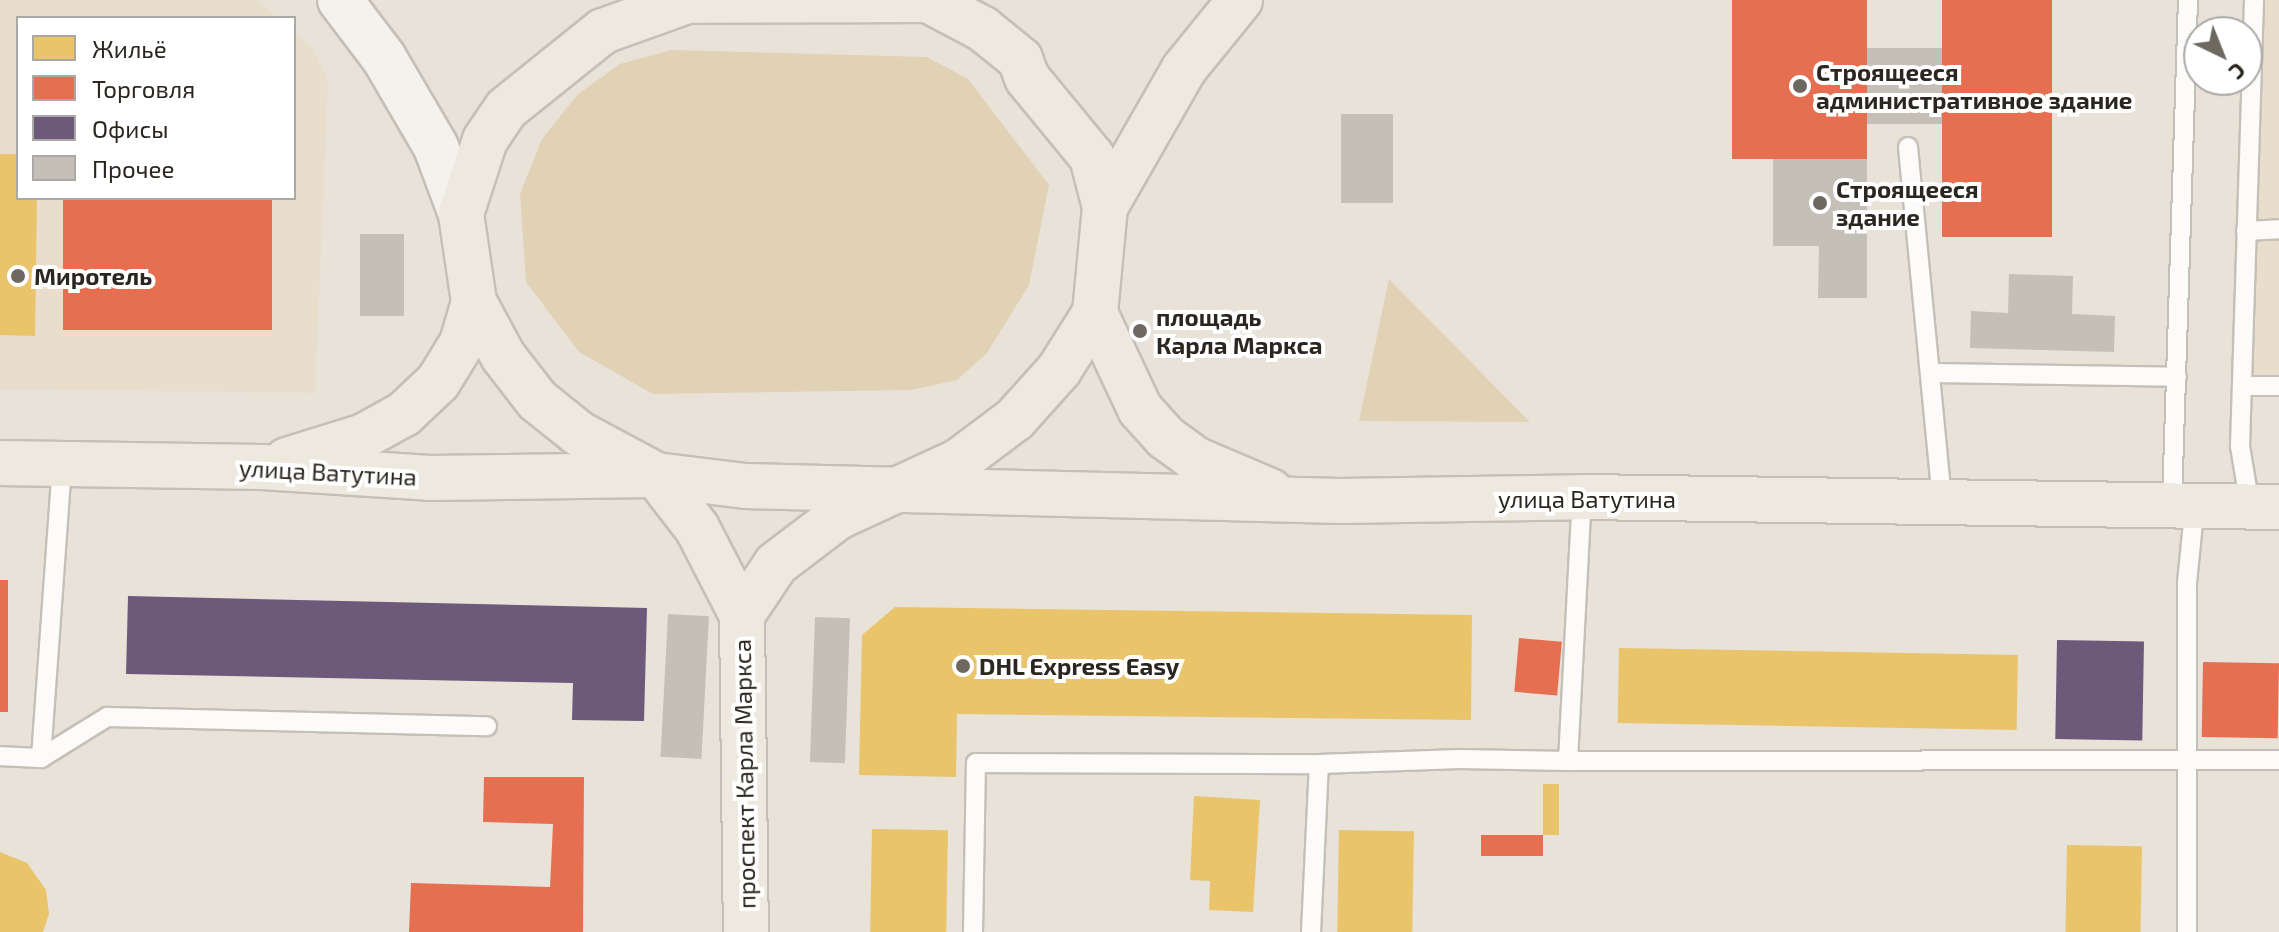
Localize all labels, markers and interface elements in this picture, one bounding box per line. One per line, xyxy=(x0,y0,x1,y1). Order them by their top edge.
legend xyxy=(16,16,296,200)
north arrow xyxy=(2183,16,2263,96)
text: Жильё xyxy=(92,34,167,63)
place label: Строящееся административное здание xyxy=(1816,58,2132,114)
text: С xyxy=(2224,58,2252,86)
text: Торговля xyxy=(92,74,195,103)
marker: Строящееся административное здание xyxy=(1791,77,1809,95)
text: Офисы xyxy=(92,114,169,143)
text: Прочее xyxy=(92,154,174,183)
place label: Строящееся здание xyxy=(1836,175,1978,231)
marker: Строящееся здание xyxy=(1811,194,1829,212)
place label: Миротель xyxy=(34,262,152,290)
marker: Миротель xyxy=(9,267,27,285)
place label: площадь Карла Маркса xyxy=(1156,303,1322,359)
marker: площадь Карла Маркса xyxy=(1131,322,1149,340)
street label: улица Ватутина xyxy=(238,453,418,491)
street label: улица Ватутина xyxy=(1498,485,1676,513)
street label: проспект Карла Маркса xyxy=(727,639,761,909)
place label: DHL Express Easy xyxy=(979,652,1180,680)
marker: DHL Express Easy xyxy=(954,657,972,675)

